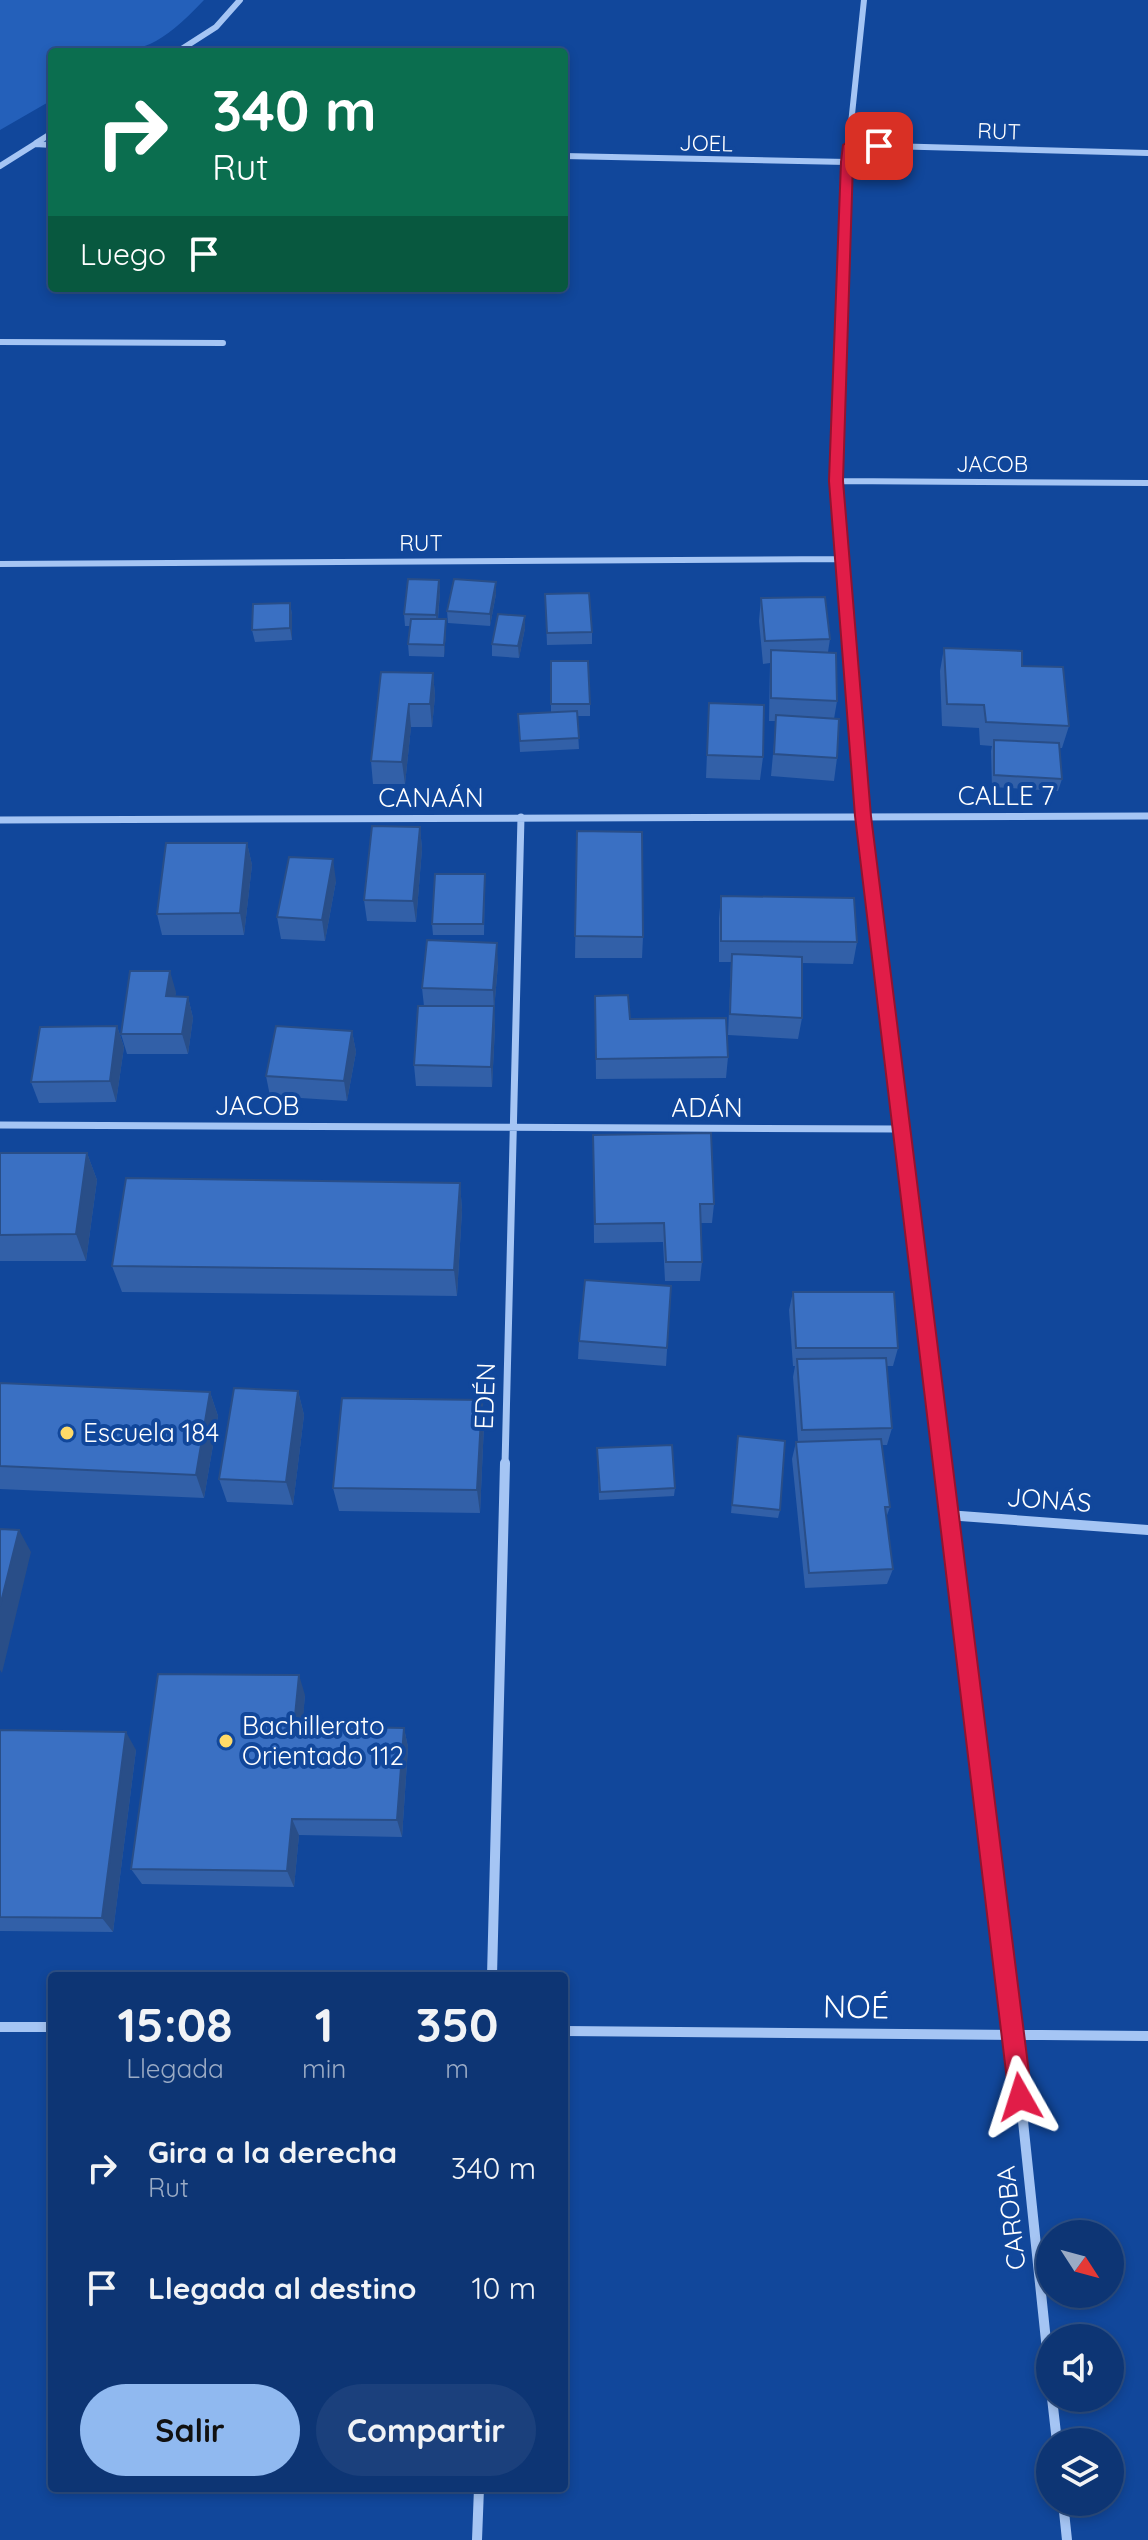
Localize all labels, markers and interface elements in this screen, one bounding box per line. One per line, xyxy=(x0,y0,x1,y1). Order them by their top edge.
text: 340 m xyxy=(212,75,377,145)
icon: right xyxy=(80,80,184,184)
pin xyxy=(845,112,913,180)
street label: RUT xyxy=(977,116,1021,146)
icon: arrive xyxy=(857,124,901,168)
street label: JOEL xyxy=(679,129,733,157)
text: Rut xyxy=(212,144,268,189)
icon: arrive xyxy=(182,232,226,276)
text: Luego xyxy=(80,235,166,273)
street label: JACOB xyxy=(956,450,1028,478)
street label: RUT xyxy=(399,529,443,557)
street label: CALLE 7 xyxy=(958,779,1054,812)
street label: CANAÁN xyxy=(378,781,484,814)
street label: JACOB xyxy=(215,1089,300,1122)
street label: ADÁN xyxy=(671,1091,743,1124)
street label: EDÉN xyxy=(467,1362,502,1430)
place label: Escuela 184 xyxy=(83,1416,219,1449)
marker: Escuela 184 xyxy=(58,1424,76,1442)
street label: JONÁS xyxy=(1005,1480,1093,1519)
place label: Bachillerato Orientado 112 xyxy=(242,1709,404,1772)
marker: Bachillerato Orientado 112 xyxy=(217,1732,235,1750)
street label: NOÉ xyxy=(823,1985,889,2027)
text: 15:08 xyxy=(117,1994,233,2054)
text: 1 xyxy=(315,1994,333,2054)
text: 350 xyxy=(416,1994,499,2054)
text: Llegada xyxy=(126,2052,224,2085)
text: min xyxy=(302,2052,346,2085)
text: m xyxy=(445,2052,469,2085)
position arrow xyxy=(978,2055,1062,2139)
text: Gira a la derecha xyxy=(148,2133,397,2171)
icon: right xyxy=(80,2146,124,2190)
text: 340 m xyxy=(451,2149,536,2187)
street label: CAROBA xyxy=(989,2164,1032,2272)
text: Rut xyxy=(148,2171,189,2204)
north arrow xyxy=(1036,2220,1124,2308)
map controls xyxy=(1036,2220,1124,2516)
icon: arrive xyxy=(80,2266,124,2310)
text: Llegada al destino xyxy=(148,2269,416,2307)
text: 10 m xyxy=(472,2269,536,2307)
button: sound xyxy=(1036,2324,1124,2412)
button: Salir xyxy=(80,2384,300,2476)
button: Compartir xyxy=(316,2384,536,2476)
button: layers xyxy=(1036,2428,1124,2516)

